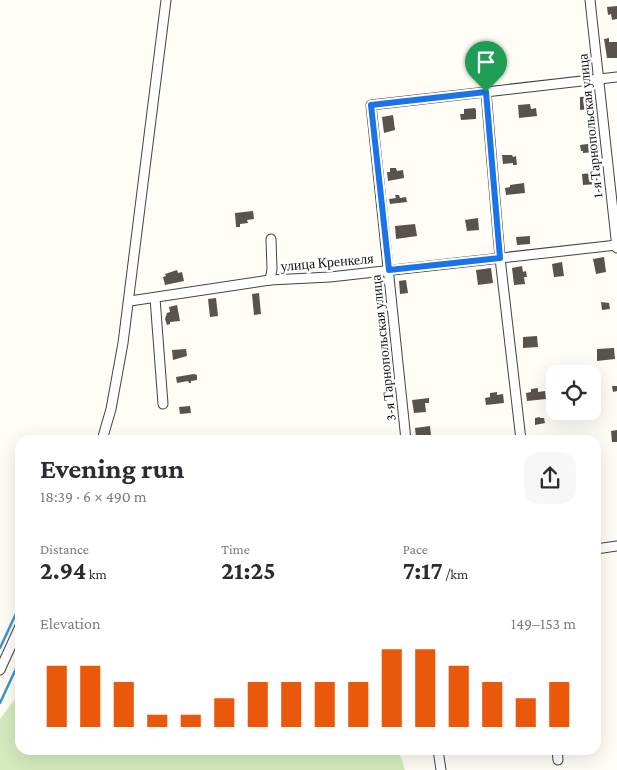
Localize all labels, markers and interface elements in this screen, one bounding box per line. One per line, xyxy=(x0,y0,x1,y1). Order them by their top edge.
pin xyxy=(465,41,507,92)
icon: arrive xyxy=(472,48,500,76)
street label: 1-я Тарнопольская улица xyxy=(574,52,606,199)
street label: улица Кренкеля xyxy=(280,250,375,274)
street label: 3-я Тарнопольская улица xyxy=(367,273,399,422)
map controls xyxy=(546,365,601,420)
button: locate xyxy=(546,365,601,420)
button: share xyxy=(524,452,576,504)
text: Evening run xyxy=(40,453,184,484)
text: 18:39 · 6 × 490 m xyxy=(40,488,147,505)
text: Distance xyxy=(40,541,89,557)
text: Time xyxy=(221,541,250,557)
text: Pace xyxy=(403,541,428,557)
text: 2.94 xyxy=(40,557,86,584)
text: 21:25 xyxy=(221,557,275,584)
text: 7:17 xyxy=(403,557,443,584)
text: km xyxy=(86,566,107,582)
text: /km xyxy=(443,566,468,582)
text: Elevation xyxy=(40,615,101,632)
text: 149–153 m xyxy=(511,615,576,632)

